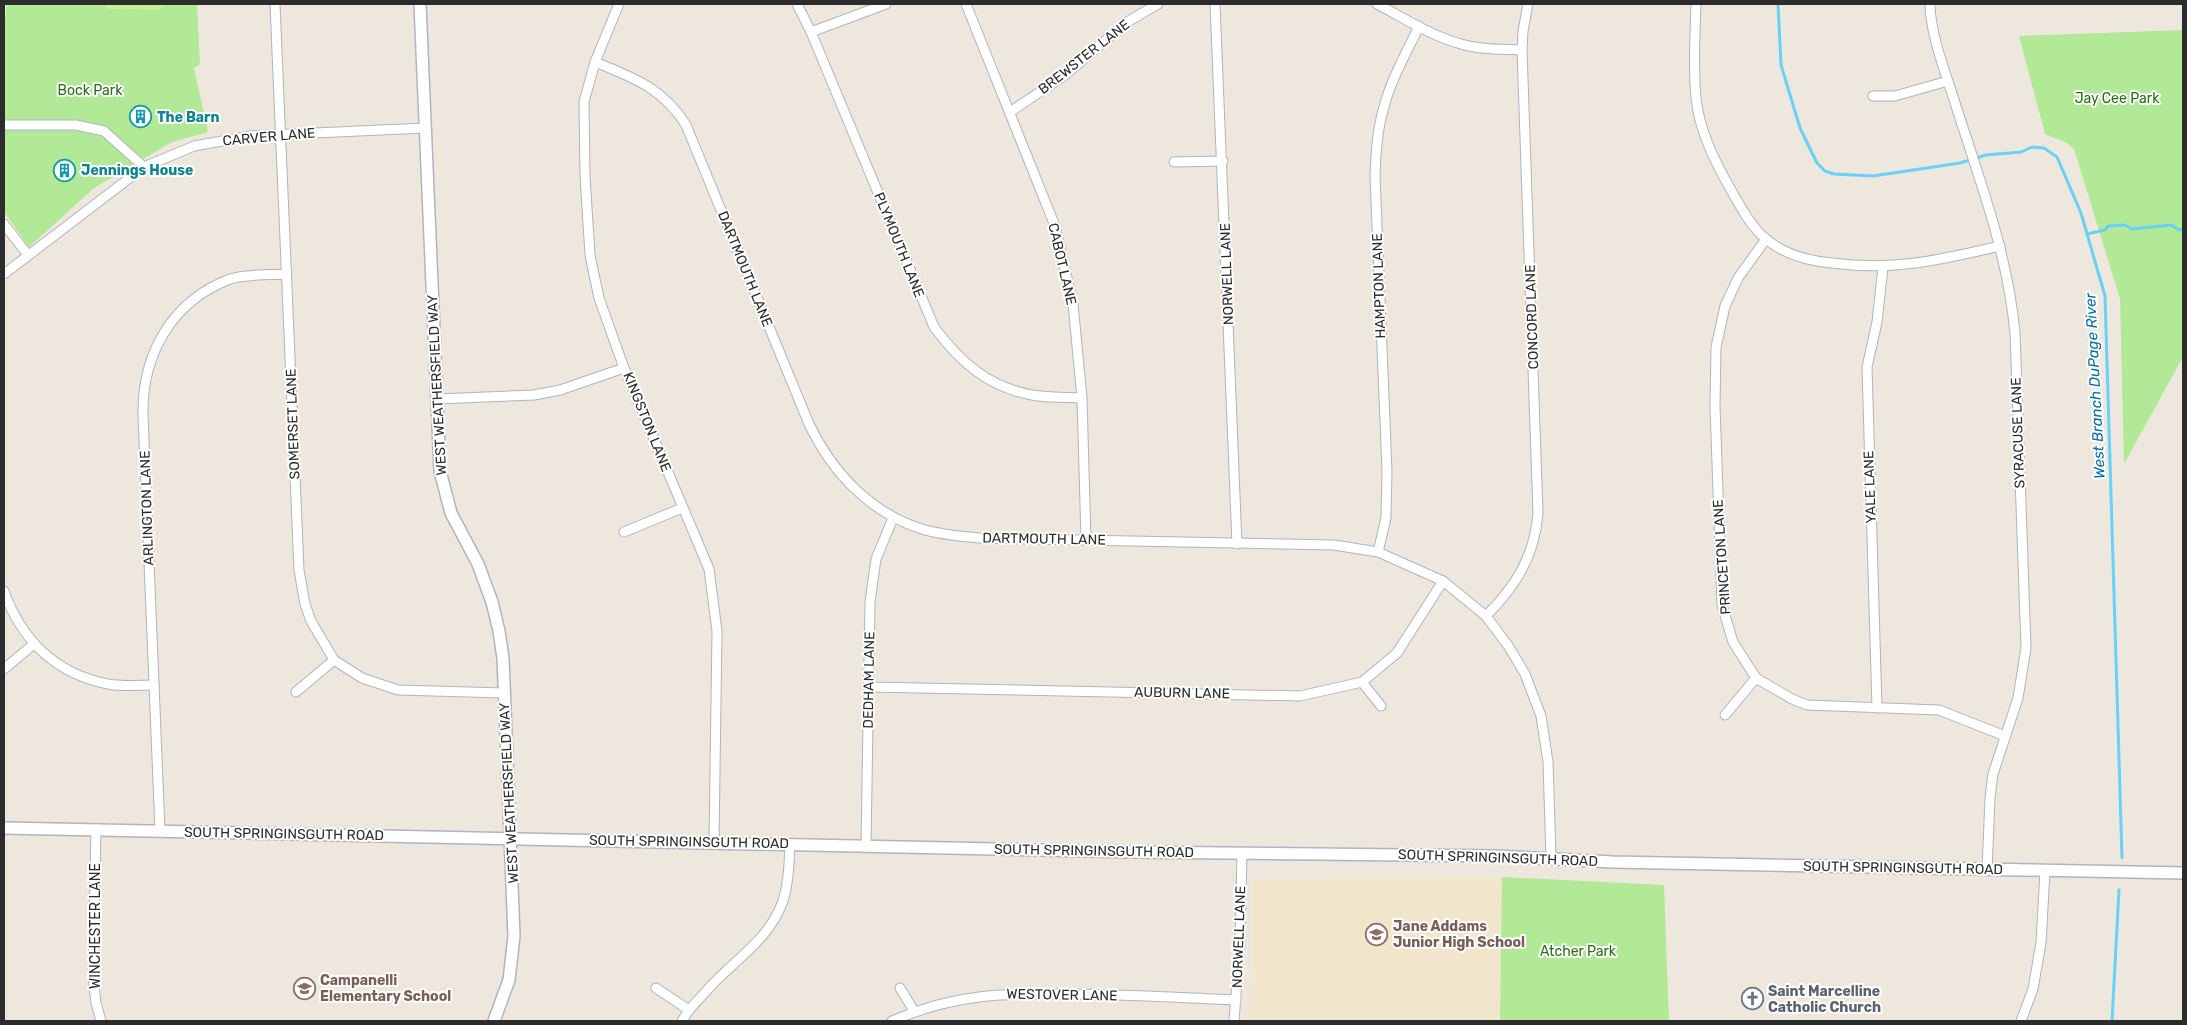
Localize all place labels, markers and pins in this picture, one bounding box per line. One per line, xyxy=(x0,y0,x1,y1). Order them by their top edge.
building icon: The Barn xyxy=(129,105,153,129)
place label: The Barn xyxy=(157,109,219,126)
building icon: Jennings House xyxy=(53,158,77,182)
place label: Jennings House xyxy=(81,162,193,179)
place label: Jane Addams Junior High School xyxy=(1393,918,1525,951)
school or university icon: Jane Addams Junior High School xyxy=(1365,922,1389,946)
place label: Campanelli Elementary School xyxy=(320,972,451,1005)
school or university icon: Campanelli Elementary School xyxy=(292,976,316,1000)
place label: Saint Marcelline Catholic Church xyxy=(1768,983,1881,1016)
church icon: Saint Marcelline Catholic Church xyxy=(1740,987,1764,1011)

